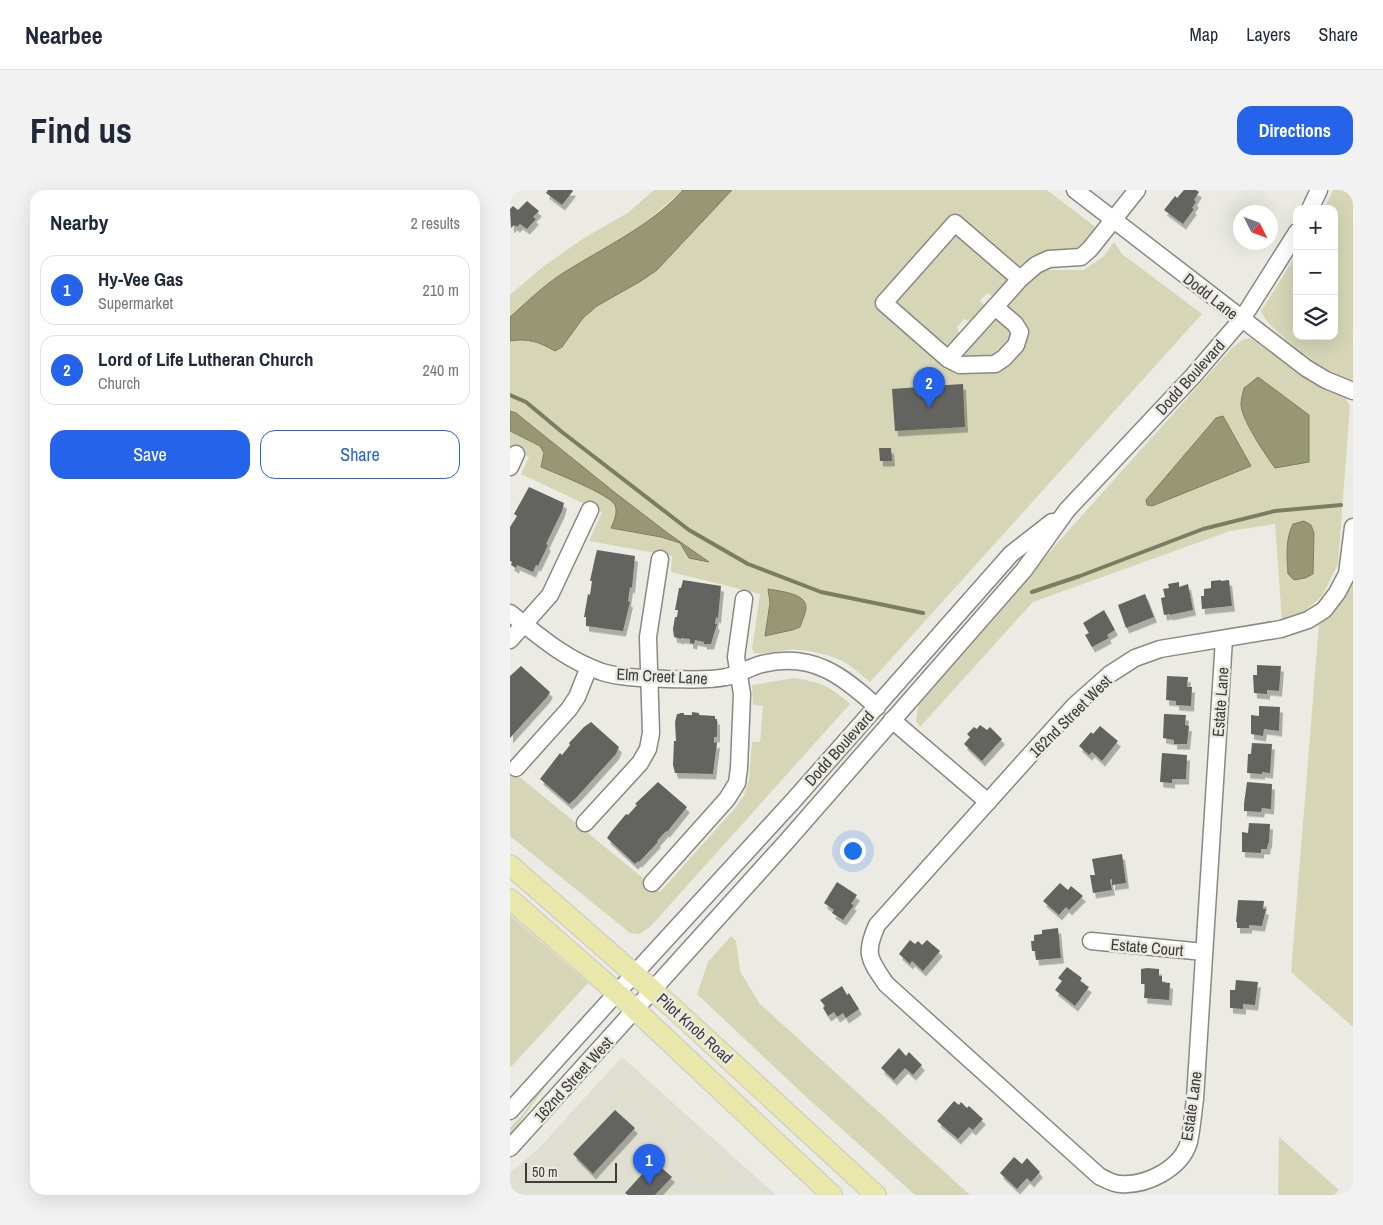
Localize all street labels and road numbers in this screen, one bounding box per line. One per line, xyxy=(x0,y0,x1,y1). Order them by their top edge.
street label: Dodd Lane xyxy=(1179,268,1243,324)
street label: Dodd Boulevard xyxy=(1150,335,1230,419)
street label: Elm Creet Lane xyxy=(616,663,708,689)
street label: Estate Lane xyxy=(1207,666,1233,738)
street label: 162nd Street West xyxy=(1024,670,1116,762)
street label: Dodd Boulevard xyxy=(799,706,879,790)
street label: Estate Court xyxy=(1110,933,1185,961)
street label: Pilot Knob Road xyxy=(652,988,738,1068)
street label: 162nd Street West xyxy=(529,1031,618,1127)
street label: Estate Lane xyxy=(1175,1070,1207,1142)

